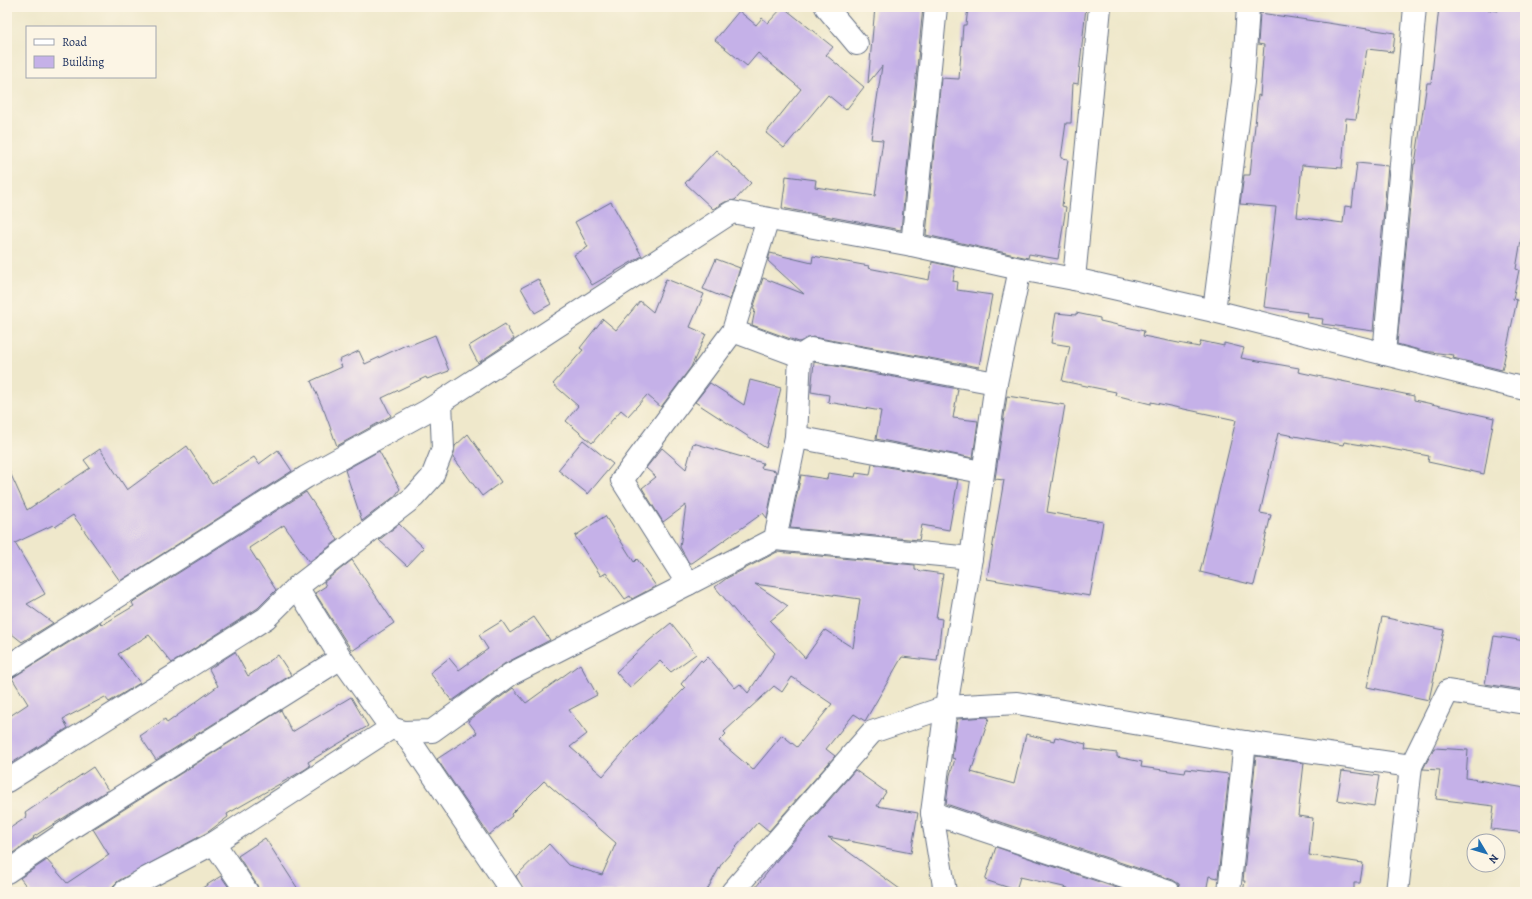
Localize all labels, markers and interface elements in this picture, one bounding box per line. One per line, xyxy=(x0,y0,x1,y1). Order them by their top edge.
legend xyxy=(26,26,156,78)
text: Road xyxy=(62,34,88,50)
text: Building xyxy=(62,54,104,70)
north arrow xyxy=(1466,833,1506,873)
text: N xyxy=(1485,851,1502,867)

